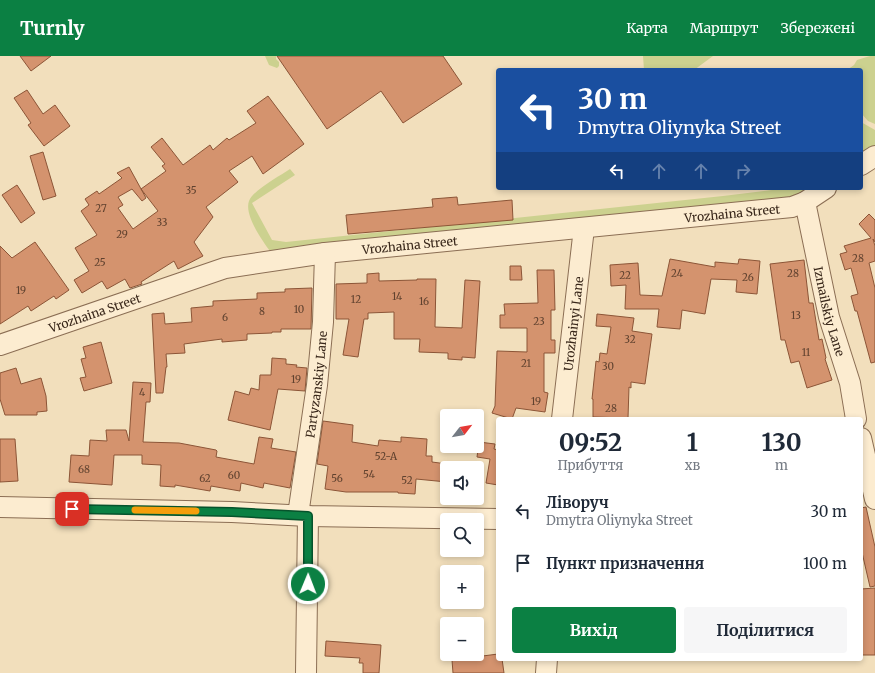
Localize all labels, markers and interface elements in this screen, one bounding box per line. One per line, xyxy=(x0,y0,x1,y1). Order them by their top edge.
text: Turnly xyxy=(20,16,85,40)
text: Карта xyxy=(626,19,668,37)
text: Маршрут xyxy=(690,19,759,37)
text: Збережені xyxy=(781,19,855,37)
text: 30 m xyxy=(578,81,647,117)
icon: left xyxy=(512,84,564,136)
text: Dmytra Oliynyka Street xyxy=(578,116,781,139)
icon: left xyxy=(606,160,628,182)
icon: ahead xyxy=(648,160,670,182)
icon: ahead xyxy=(690,160,712,182)
icon: right xyxy=(732,160,754,182)
house number: 35 xyxy=(185,184,197,197)
street label: Vrozhaina Street xyxy=(683,201,781,225)
house number: 27 xyxy=(95,202,107,215)
house number: 33 xyxy=(157,216,168,229)
house number: 29 xyxy=(116,228,128,241)
street label: Vrozhaina Street xyxy=(360,232,458,257)
house number: 28 xyxy=(852,252,864,265)
house number: 25 xyxy=(94,256,106,269)
street label: Izmailskiy Lane xyxy=(811,265,848,358)
house number: 24 xyxy=(671,267,683,280)
house number: 28 xyxy=(787,267,799,280)
house number: 22 xyxy=(619,269,631,282)
house number: 26 xyxy=(742,271,754,284)
street label: Urozhainyi Lane xyxy=(560,275,586,372)
house number: 19 xyxy=(16,284,26,297)
street label: Vrozhaina Street xyxy=(46,290,143,336)
house number: 14 xyxy=(392,290,402,303)
house number: 12 xyxy=(351,293,361,306)
house number: 16 xyxy=(419,295,429,308)
house number: 10 xyxy=(294,303,304,316)
house number: 8 xyxy=(259,305,265,318)
house number: 13 xyxy=(791,309,801,322)
house number: 6 xyxy=(222,311,228,324)
house number: 23 xyxy=(533,315,545,328)
street label: Partyzanskiy Lane xyxy=(302,330,330,439)
house number: 32 xyxy=(624,333,636,346)
house number: 11 xyxy=(802,346,811,359)
house number: 21 xyxy=(521,357,532,370)
house number: 30 xyxy=(602,360,614,373)
house number: 19 xyxy=(291,373,301,386)
house number: 4 xyxy=(139,386,145,399)
house number: 19 xyxy=(531,395,541,408)
house number: 28 xyxy=(605,402,617,415)
north arrow xyxy=(440,409,484,453)
map controls xyxy=(440,409,484,661)
text: 09:52 xyxy=(559,427,622,458)
text: 1 xyxy=(687,427,698,458)
text: 130 xyxy=(762,427,802,458)
house number: 52-А xyxy=(375,450,398,463)
text: Прибуття xyxy=(557,457,623,474)
text: хв xyxy=(685,457,700,474)
text: m xyxy=(775,457,788,474)
button: sound xyxy=(440,461,484,505)
house number: 68 xyxy=(78,463,90,476)
house number: 54 xyxy=(363,468,375,481)
house number: 60 xyxy=(228,469,240,482)
house number: 62 xyxy=(199,472,211,485)
house number: 56 xyxy=(331,472,343,485)
house number: 52 xyxy=(401,474,413,487)
pin xyxy=(55,492,89,526)
text: Ліворуч xyxy=(546,493,609,512)
icon: arrive xyxy=(61,498,83,520)
icon: left xyxy=(512,500,534,522)
text: 30 m xyxy=(810,502,847,521)
text: Dmytra Oliynyka Street xyxy=(546,512,693,529)
button: search xyxy=(440,513,484,557)
icon: arrive xyxy=(512,552,534,574)
text: Пункт призначення xyxy=(546,554,704,573)
text: 100 m xyxy=(803,554,847,573)
position arrow xyxy=(287,563,329,605)
button: + xyxy=(440,565,484,609)
button: Вихід xyxy=(512,607,676,653)
button: Поділитися xyxy=(684,607,847,653)
button: − xyxy=(440,617,484,661)

